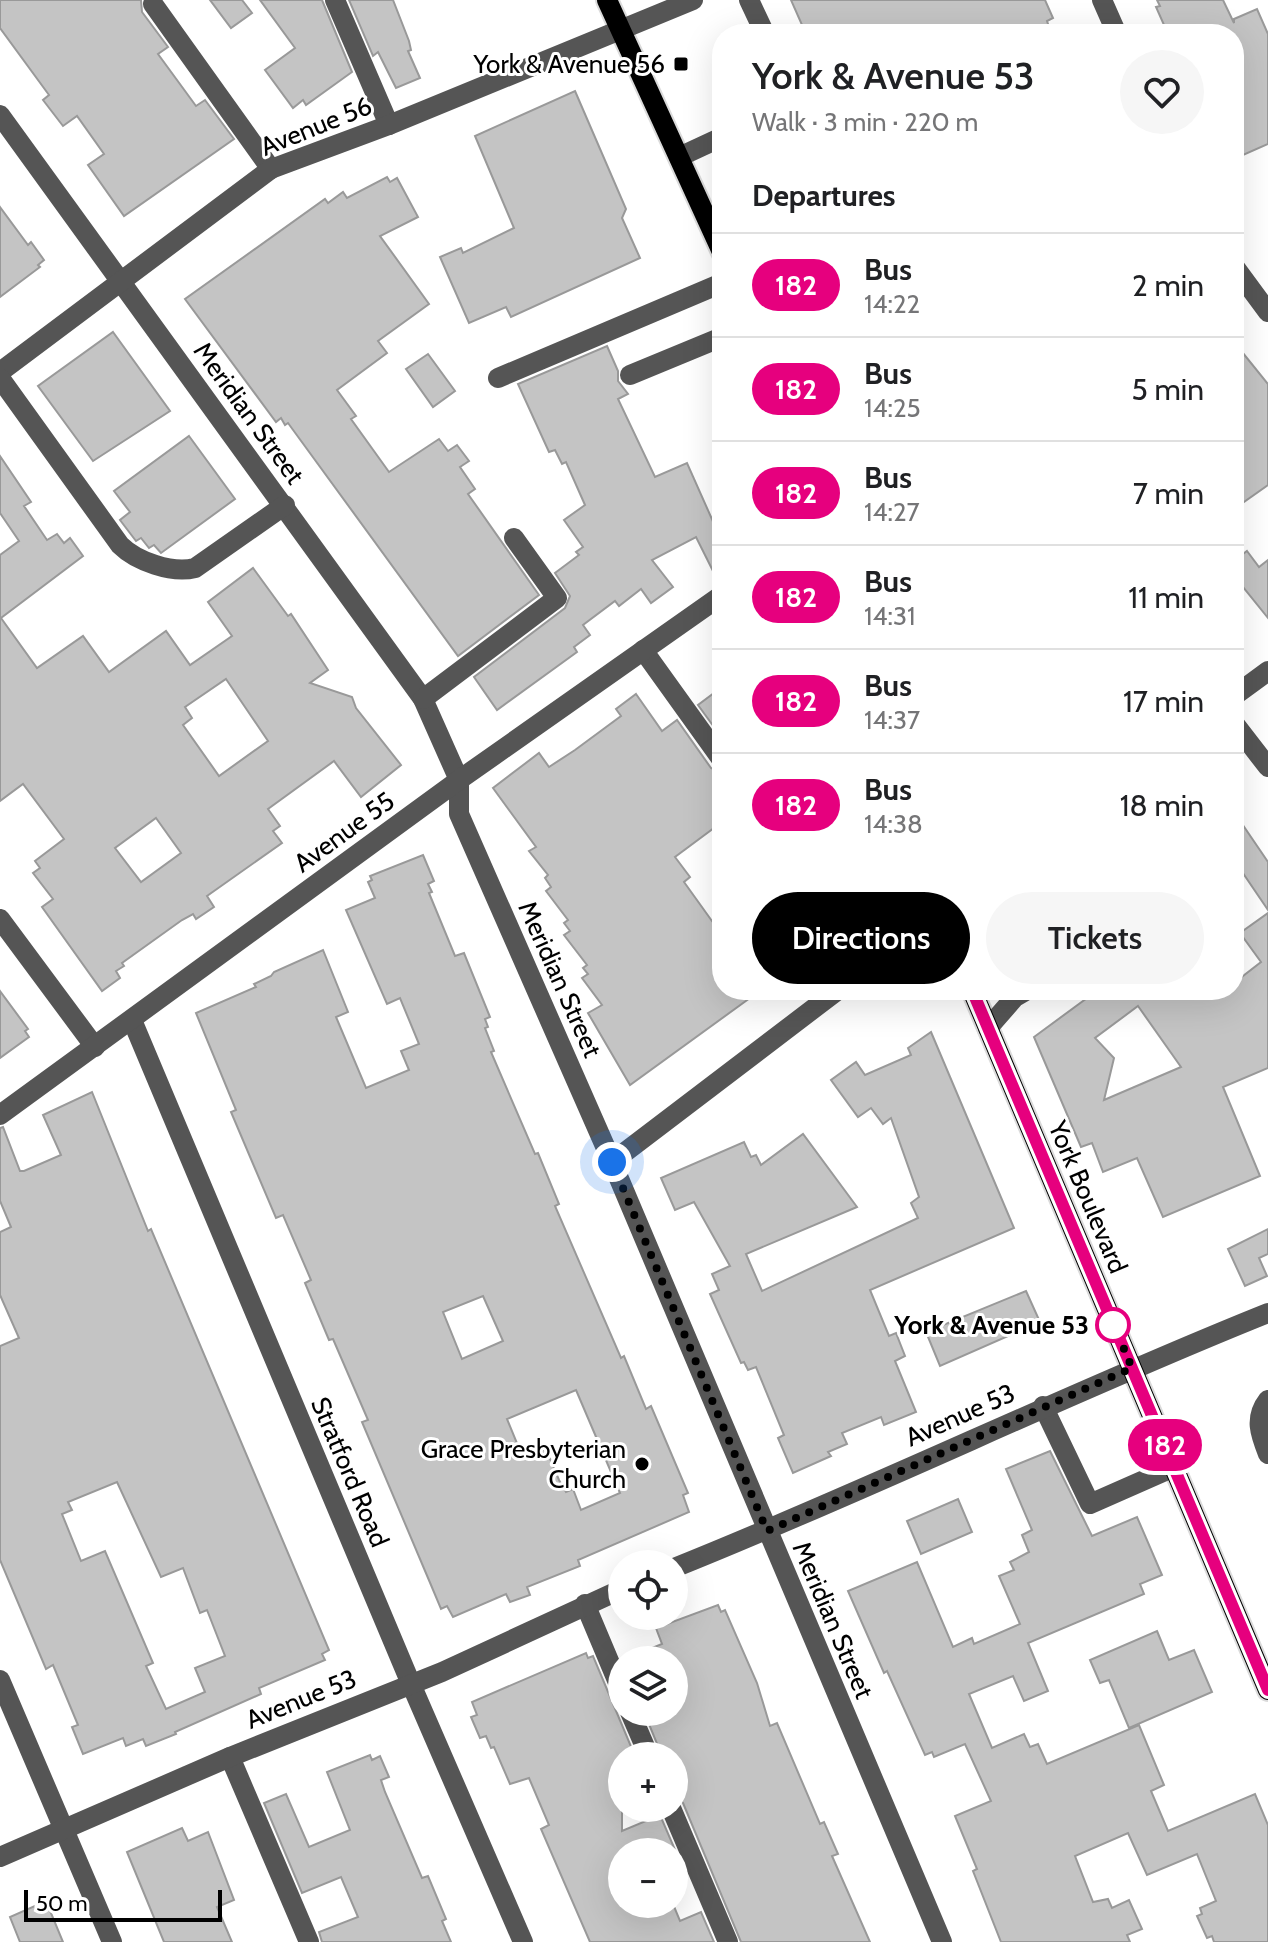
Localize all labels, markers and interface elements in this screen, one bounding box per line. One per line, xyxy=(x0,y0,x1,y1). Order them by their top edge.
place label: York & Avenue 56 xyxy=(473,48,665,80)
button: heart xyxy=(1120,50,1204,134)
text: York & Avenue 53 xyxy=(752,52,1035,99)
marker: York & Avenue 56 xyxy=(672,55,690,73)
street label: Avenue 56 xyxy=(256,89,376,163)
text: Walk · 3 min · 220 m xyxy=(752,106,978,138)
text: Departures xyxy=(752,177,896,214)
text: Bus xyxy=(864,251,912,288)
text: 2 min xyxy=(1132,267,1204,304)
text: 182 xyxy=(775,268,817,302)
text: 14:22 xyxy=(864,288,920,320)
street label: Meridian Street xyxy=(187,336,311,490)
text: Bus xyxy=(864,355,912,392)
text: 5 min xyxy=(1132,371,1204,408)
text: 182 xyxy=(775,372,817,406)
text: 14:25 xyxy=(864,392,921,424)
text: Bus xyxy=(864,459,912,496)
text: 7 min xyxy=(1133,475,1204,512)
text: 182 xyxy=(775,476,817,510)
text: 14:27 xyxy=(864,496,920,528)
text: Bus xyxy=(864,563,912,600)
text: 11 min xyxy=(1128,579,1204,616)
text: 182 xyxy=(775,580,817,614)
text: 14:31 xyxy=(864,600,915,632)
text: Bus xyxy=(864,667,912,704)
text: 17 min xyxy=(1123,683,1204,720)
text: 182 xyxy=(775,684,817,718)
text: 14:37 xyxy=(864,704,920,736)
text: Bus xyxy=(864,771,912,808)
street label: Avenue 55 xyxy=(287,785,401,879)
text: 18 min xyxy=(1120,787,1204,824)
text: 182 xyxy=(775,788,817,822)
text: 14:38 xyxy=(864,808,923,840)
button: Directions xyxy=(752,892,970,984)
button: Tickets xyxy=(986,892,1204,984)
street label: Meridian Street xyxy=(511,896,609,1062)
street label: York Boulevard xyxy=(1041,1115,1135,1278)
your location xyxy=(592,1142,632,1182)
marker: York & Avenue 53 xyxy=(1096,1308,1130,1342)
place label: York & Avenue 53 xyxy=(893,1309,1089,1341)
street label: Avenue 53 xyxy=(900,1377,1020,1453)
street label: Stratford Road xyxy=(304,1392,396,1552)
line badge: 182 xyxy=(1119,1419,1211,1471)
text: 182 xyxy=(1144,1428,1186,1462)
place label: Grace Presbyterian Church xyxy=(421,1433,626,1495)
marker: Grace Presbyterian Church xyxy=(633,1455,651,1473)
street label: Meridian Street xyxy=(786,1537,881,1704)
map controls xyxy=(608,1550,688,1918)
button: locate xyxy=(608,1550,688,1630)
button: layers xyxy=(608,1646,688,1726)
street label: Avenue 53 xyxy=(241,1662,361,1736)
button: + xyxy=(608,1742,688,1822)
button: − xyxy=(608,1838,688,1918)
scale bar xyxy=(24,1886,222,1922)
text: 50 m xyxy=(36,1890,88,1917)

